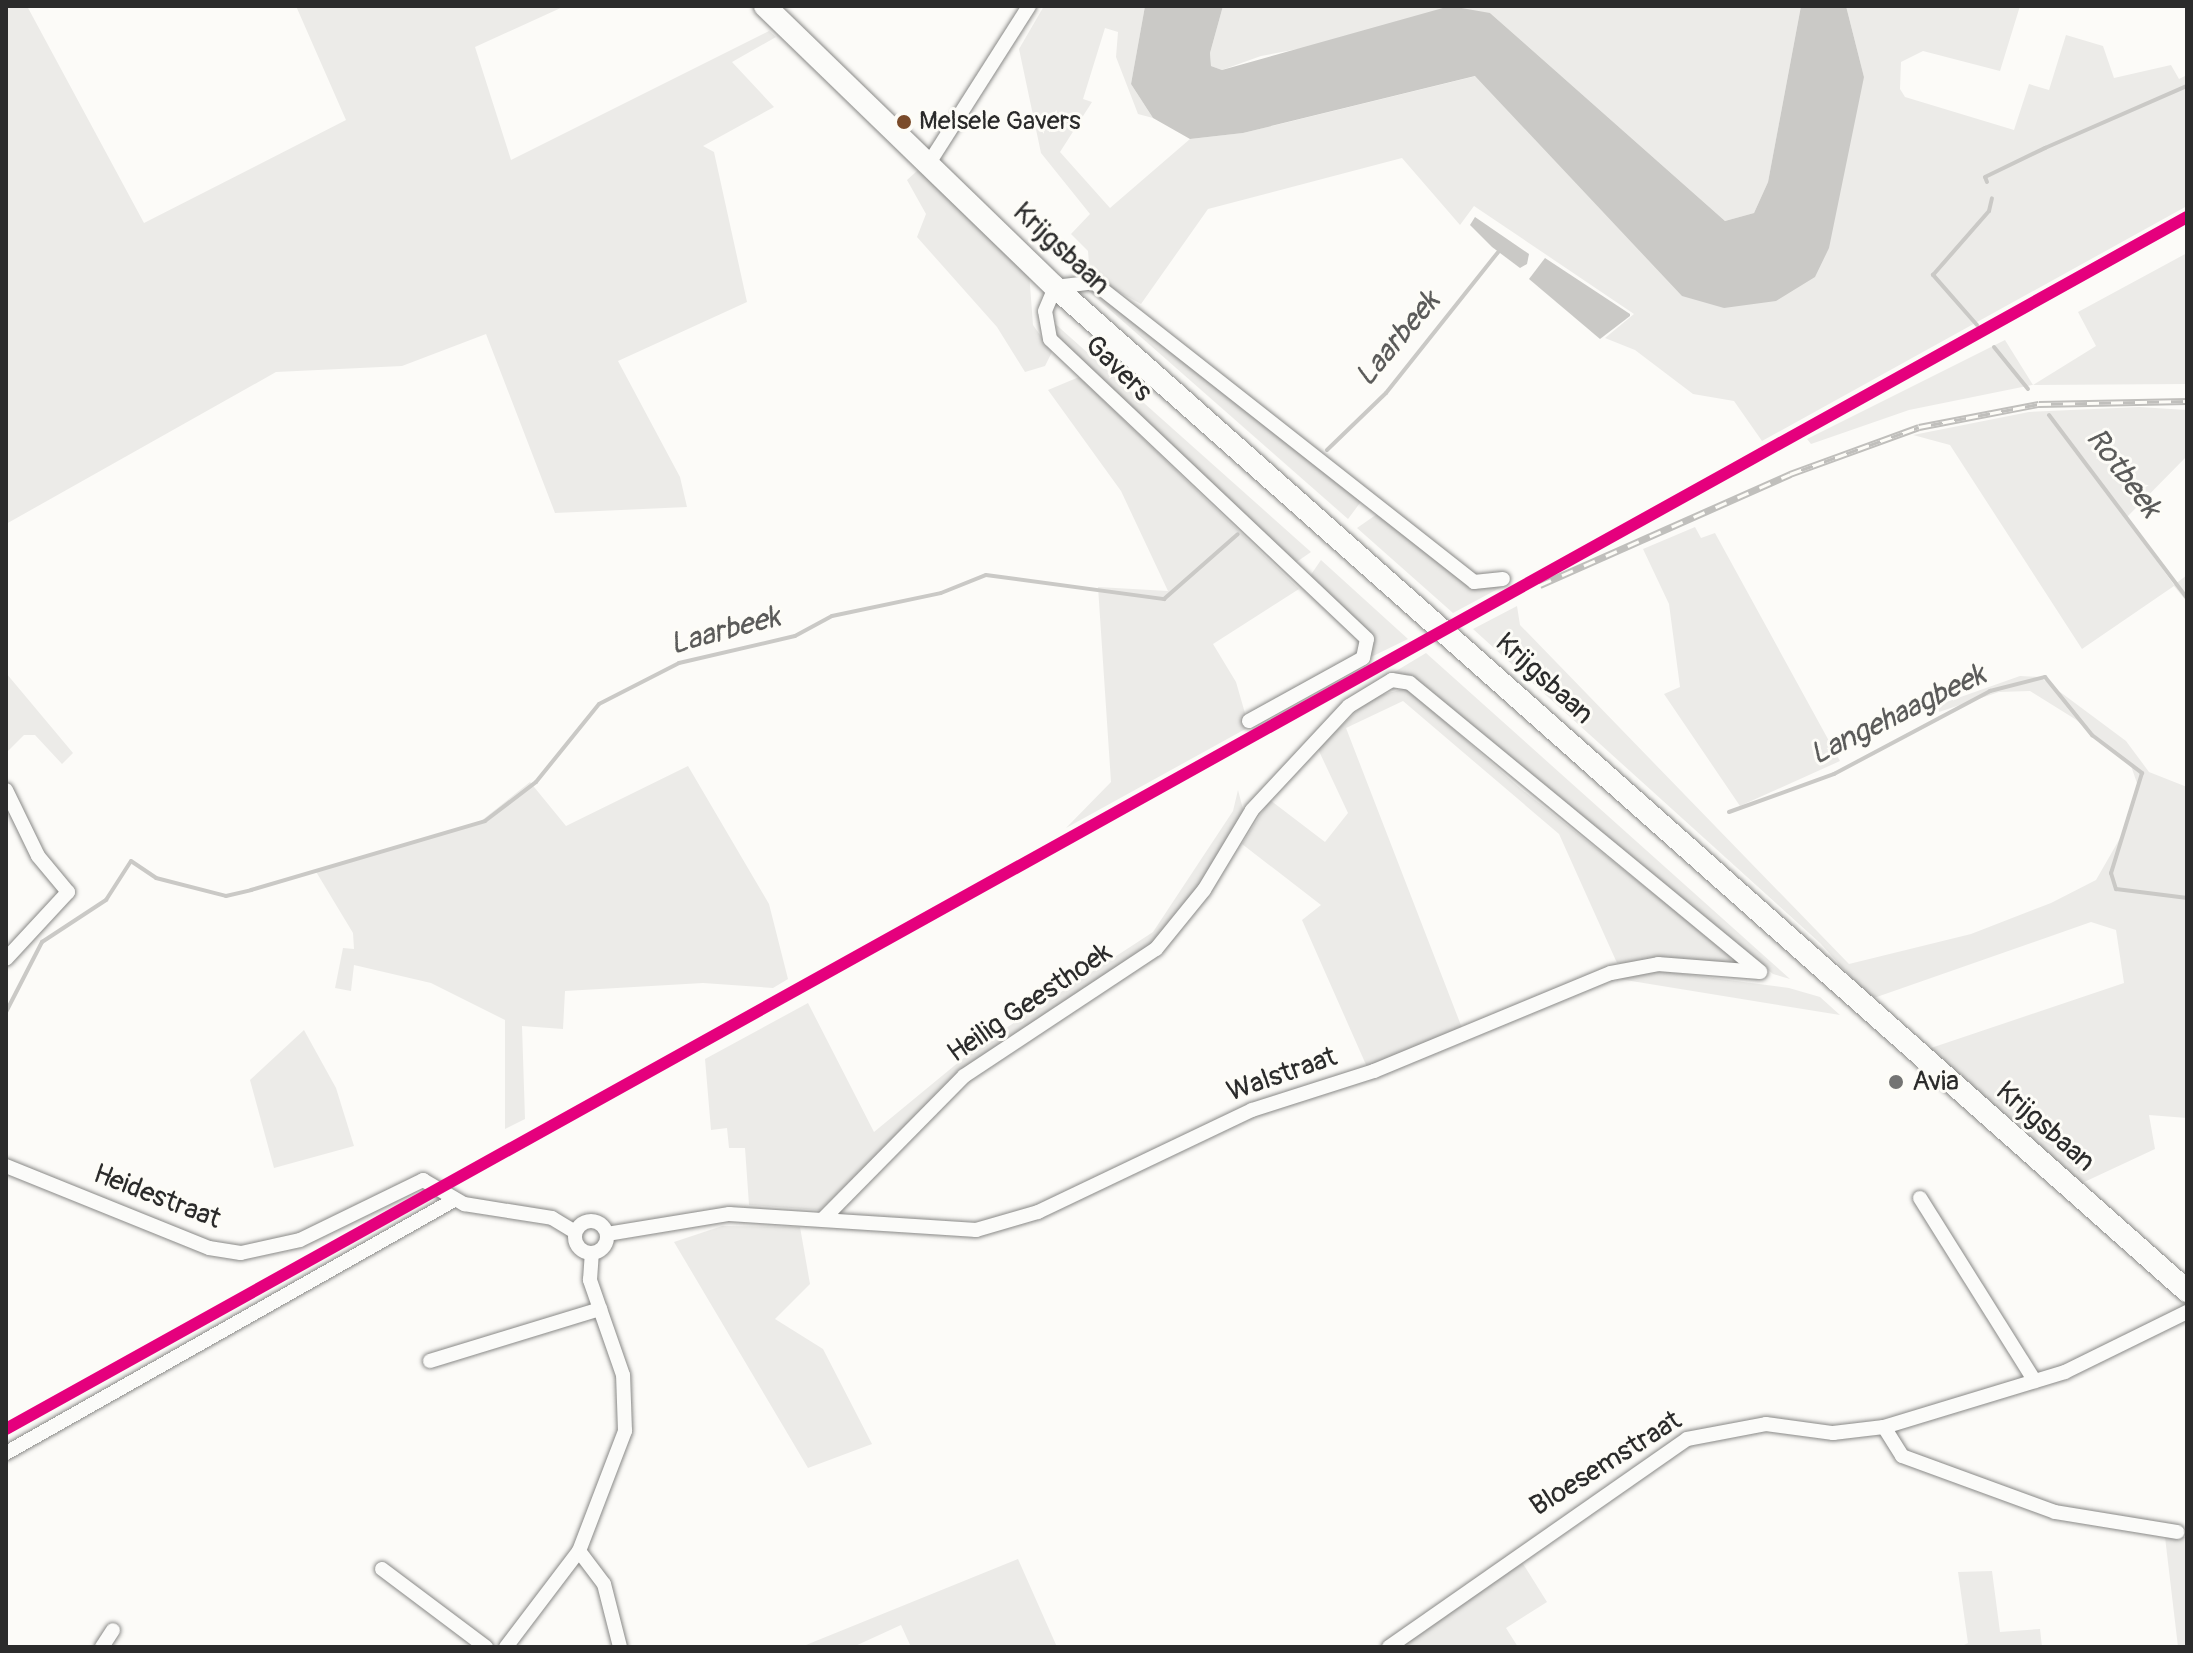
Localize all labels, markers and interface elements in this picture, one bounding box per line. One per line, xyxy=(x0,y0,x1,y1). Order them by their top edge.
place label: Melsele Gavers xyxy=(919,106,1081,138)
marker: Melsele Gavers xyxy=(896,114,912,130)
street label: Krijgsbaan xyxy=(1006,196,1116,302)
water label: Laarbeek xyxy=(1348,284,1448,394)
street label: Gavers xyxy=(1077,329,1159,409)
water label: Rotbeek xyxy=(2078,421,2168,525)
water label: Laarbeek xyxy=(666,599,784,663)
street label: Krijgsbaan xyxy=(1488,626,1600,732)
water label: Langehaagbeek xyxy=(1804,657,1992,773)
street label: Heilig Geesthoek xyxy=(942,936,1118,1070)
street label: Walstraat xyxy=(1223,1041,1341,1109)
place label: Avia xyxy=(1912,1065,1959,1099)
marker: Avia xyxy=(1887,1073,1905,1091)
street label: Krijgsbaan xyxy=(1989,1075,2101,1179)
street label: Heidestraat xyxy=(89,1157,225,1237)
street label: Bloesemstraat xyxy=(1524,1404,1688,1524)

